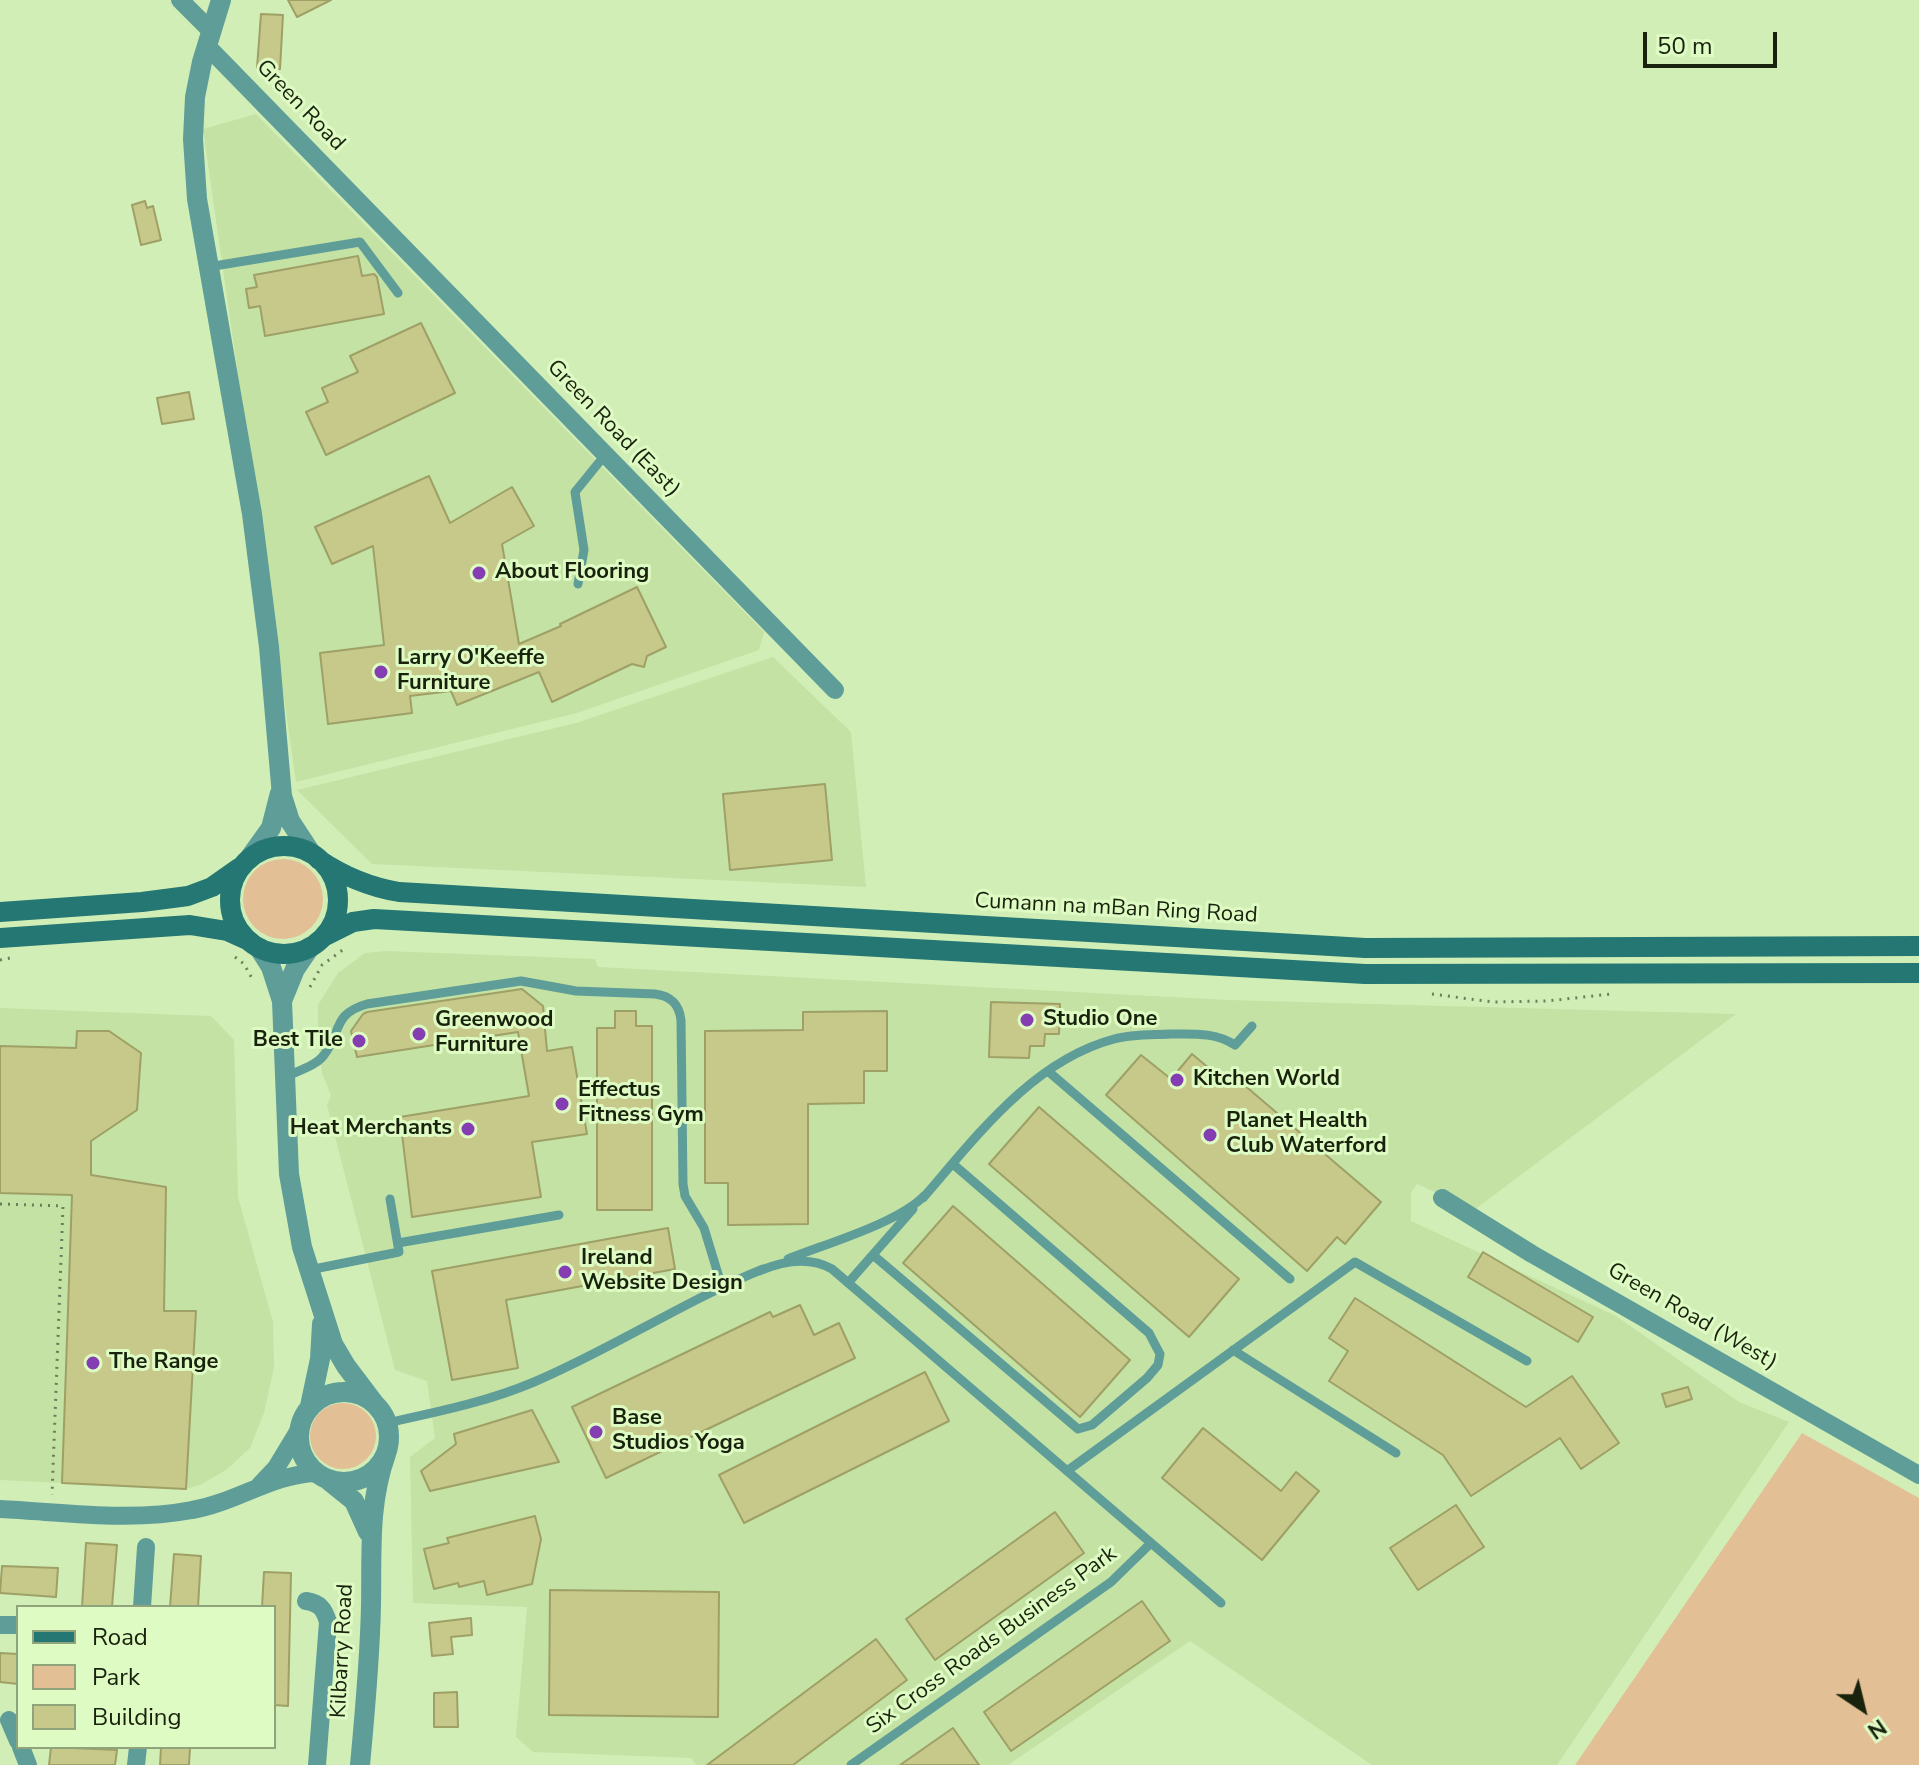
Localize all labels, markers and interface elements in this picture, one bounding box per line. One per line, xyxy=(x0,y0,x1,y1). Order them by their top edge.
scale bar xyxy=(1647,16,1781,66)
text: 50 m xyxy=(1657,30,1713,62)
street label: Green Road xyxy=(250,55,350,157)
street label: Green Road (East) xyxy=(541,355,685,503)
place label: About Flooring xyxy=(495,560,649,586)
marker: About Flooring xyxy=(470,564,488,582)
place label: Larry O'Keeffe Furniture xyxy=(397,646,545,698)
marker: Larry O'Keeffe Furniture xyxy=(372,663,390,681)
street label: Cumann na mBan Ring Road xyxy=(974,888,1258,930)
place label: Studio One xyxy=(1043,1007,1157,1033)
place label: Greenwood Furniture xyxy=(435,1008,553,1060)
marker: Studio One xyxy=(1018,1011,1036,1029)
marker: Greenwood Furniture xyxy=(410,1025,428,1043)
place label: Best Tile xyxy=(253,1028,343,1054)
marker: Best Tile xyxy=(350,1032,368,1050)
place label: Kitchen World xyxy=(1193,1067,1340,1093)
marker: Kitchen World xyxy=(1168,1071,1186,1089)
place label: Effectus Fitness Gym xyxy=(578,1078,704,1130)
marker: Effectus Fitness Gym xyxy=(553,1095,571,1113)
place label: Planet Health Club Waterford xyxy=(1226,1109,1387,1160)
place label: Heat Merchants xyxy=(290,1116,452,1142)
marker: Heat Merchants xyxy=(459,1120,477,1138)
marker: Planet Health Club Waterford xyxy=(1201,1126,1219,1144)
place label: Ireland Website Design xyxy=(581,1246,743,1298)
street label: Green Road (West) xyxy=(1603,1258,1781,1376)
marker: Ireland Website Design xyxy=(556,1263,574,1281)
place label: The Range xyxy=(109,1350,218,1376)
marker: The Range xyxy=(84,1354,102,1372)
place label: Base Studios Yoga xyxy=(612,1406,745,1458)
marker: Base Studios Yoga xyxy=(587,1423,605,1441)
street label: Six Cross Roads Business Park xyxy=(862,1541,1122,1741)
street label: Kilbarry Road xyxy=(326,1583,360,1719)
legend xyxy=(16,1605,276,1749)
text: Road xyxy=(92,1621,148,1653)
text: Park xyxy=(92,1661,140,1693)
north arrow xyxy=(1823,1669,1903,1749)
text: Building xyxy=(92,1701,182,1733)
text: N xyxy=(1861,1712,1892,1746)

